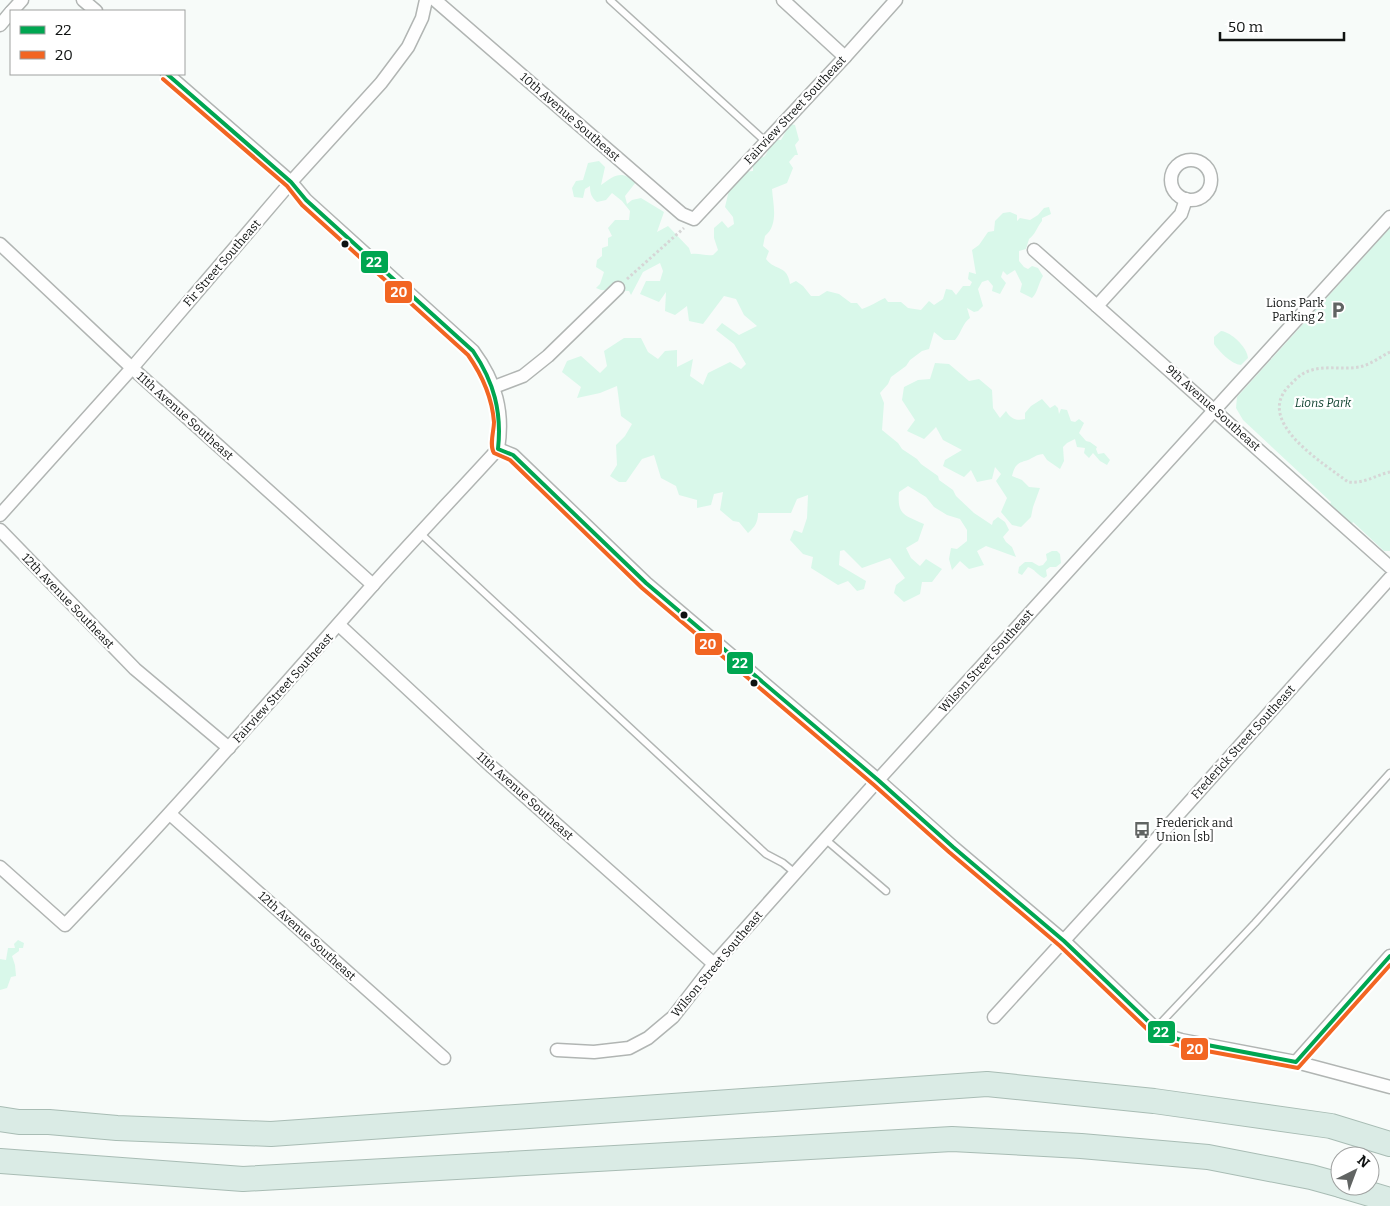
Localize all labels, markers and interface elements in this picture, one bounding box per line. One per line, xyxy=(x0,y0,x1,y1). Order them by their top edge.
legend xyxy=(10,10,185,75)
scale bar xyxy=(1220,10,1344,42)
text: 50 m xyxy=(1228,18,1264,36)
text: 22 xyxy=(55,21,71,39)
text: 20 xyxy=(55,46,73,64)
street label: Fairview Street Southeast xyxy=(741,53,849,167)
street label: 10th Avenue Southeast xyxy=(517,70,623,165)
street label: Fir Street Southeast xyxy=(181,216,264,309)
unlabelled marker xyxy=(340,239,350,249)
line badge: 22 xyxy=(360,250,389,274)
text: 22 xyxy=(366,254,382,271)
line badge: 20 xyxy=(384,280,413,304)
text: 20 xyxy=(391,284,407,301)
place label: Lions Park Parking 2 xyxy=(1266,296,1324,324)
parking icon: Lions Park Parking 2 xyxy=(1328,300,1348,320)
street label: 9th Avenue Southeast xyxy=(1163,362,1263,454)
street label: 11th Avenue Southeast xyxy=(134,369,237,463)
park label: Lions Park xyxy=(1295,396,1352,410)
street label: 12th Avenue Southeast xyxy=(19,551,117,652)
street label: Wilson Street Southeast xyxy=(936,606,1036,715)
unlabelled marker xyxy=(679,610,689,620)
street label: Fairview Street Southeast xyxy=(230,630,336,746)
line badge: 20 xyxy=(694,632,723,656)
text: 20 xyxy=(700,636,716,653)
line badge: 22 xyxy=(726,651,754,675)
text: 22 xyxy=(732,655,748,672)
unlabelled marker xyxy=(749,678,759,688)
street label: Frederick Street Southeast xyxy=(1188,682,1298,802)
street label: 11th Avenue Southeast xyxy=(474,749,577,843)
place label: Frederick and Union [sb] xyxy=(1156,816,1233,844)
bus stop icon: Frederick and Union [sb] xyxy=(1132,820,1152,840)
street label: 12th Avenue Southeast xyxy=(255,889,359,984)
street label: Wilson Street Southeast xyxy=(669,908,766,1020)
line badge: 22 xyxy=(1147,1020,1176,1044)
text: 22 xyxy=(1153,1024,1169,1041)
line badge: 20 xyxy=(1180,1037,1209,1061)
text: 20 xyxy=(1187,1041,1203,1058)
north arrow xyxy=(1330,1146,1380,1196)
text: N xyxy=(1354,1152,1373,1172)

